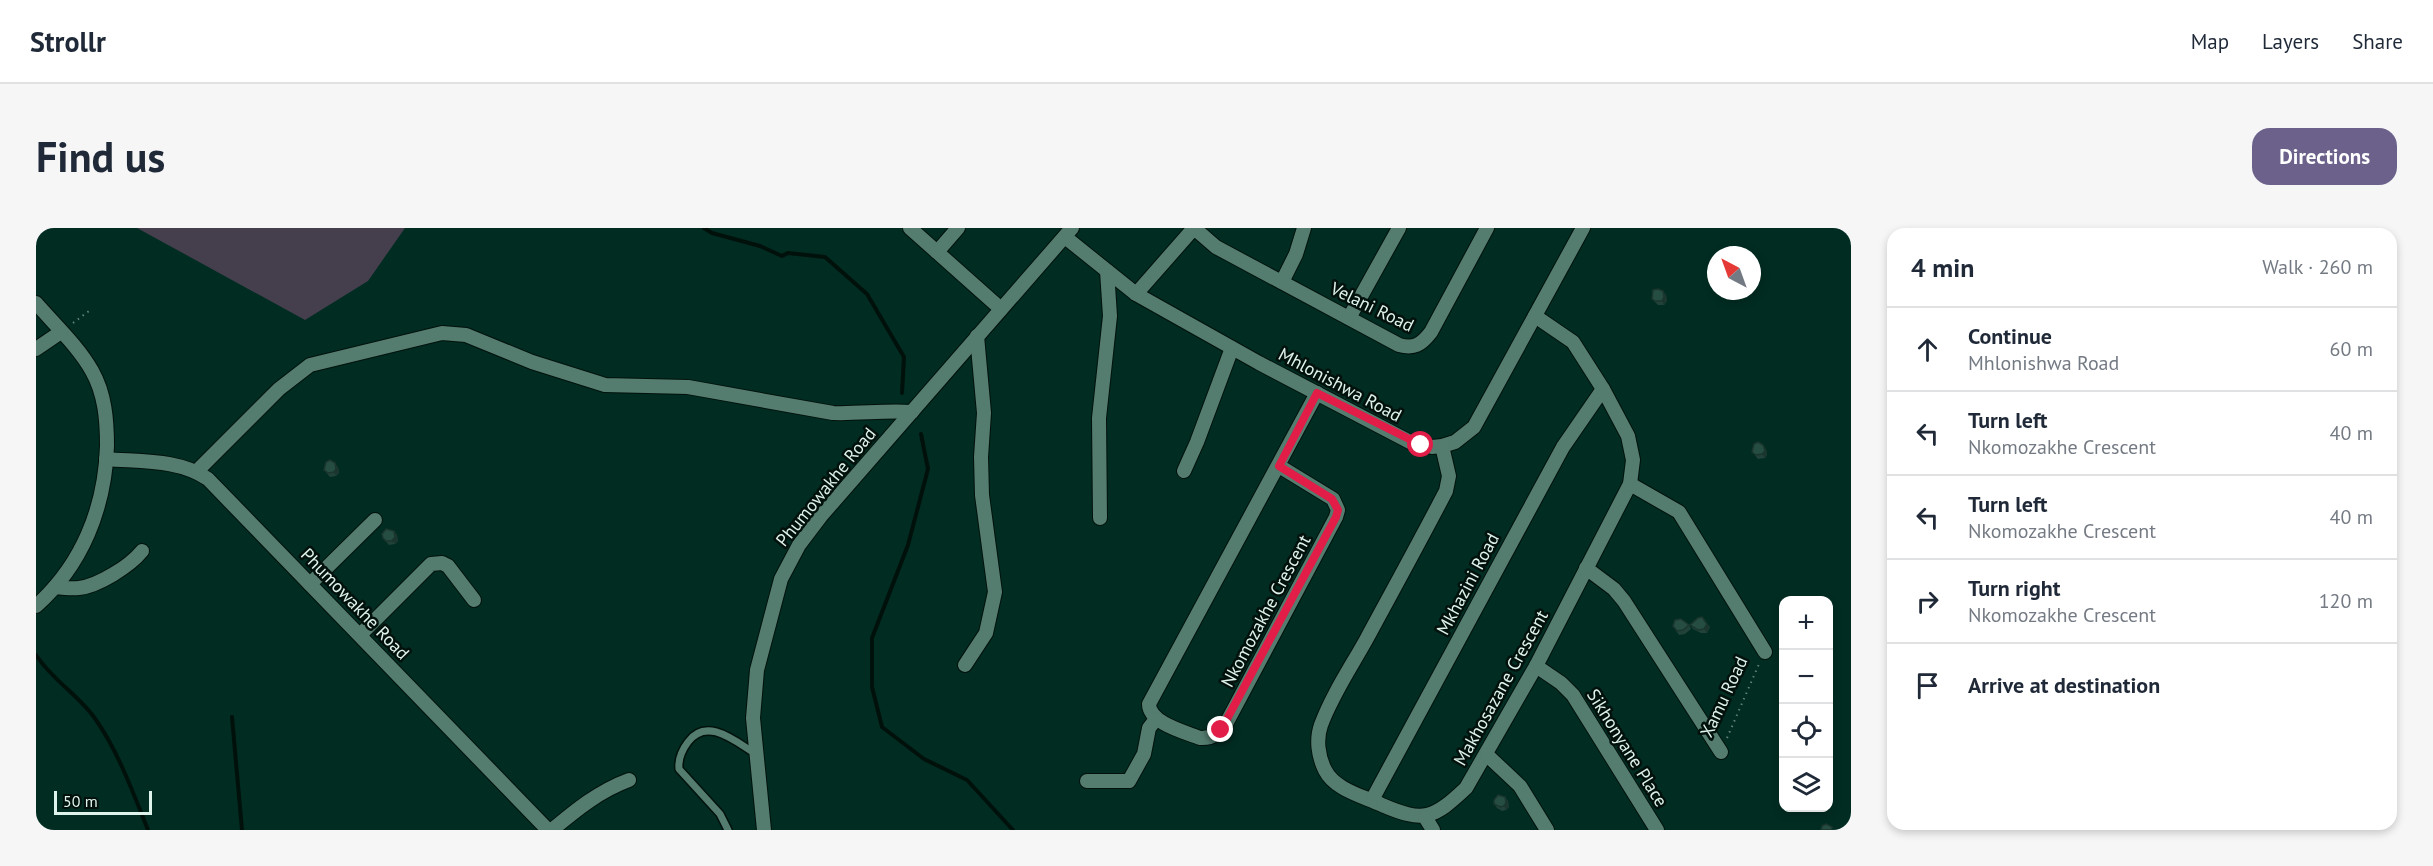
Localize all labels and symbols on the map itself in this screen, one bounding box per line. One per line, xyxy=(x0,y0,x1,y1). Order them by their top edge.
north arrow xyxy=(1707,246,1761,300)
street label: Velani Road xyxy=(1326,276,1418,337)
street label: Mhlonishwa Road xyxy=(1275,342,1406,427)
street label: Phumowakhe Road xyxy=(771,423,881,551)
route start xyxy=(1407,431,1433,457)
street label: Mkhazini Road xyxy=(1431,529,1504,639)
street label: Nkomozakhe Crescent xyxy=(1216,531,1315,691)
street label: Phumowakhe Road xyxy=(296,543,414,664)
street label: Makhosazane Crescent xyxy=(1448,606,1553,769)
street label: Xamu Road xyxy=(1695,653,1752,741)
street label: Sikhonyane Place xyxy=(1582,685,1673,811)
route end xyxy=(1207,716,1233,742)
scale bar xyxy=(54,788,152,816)

